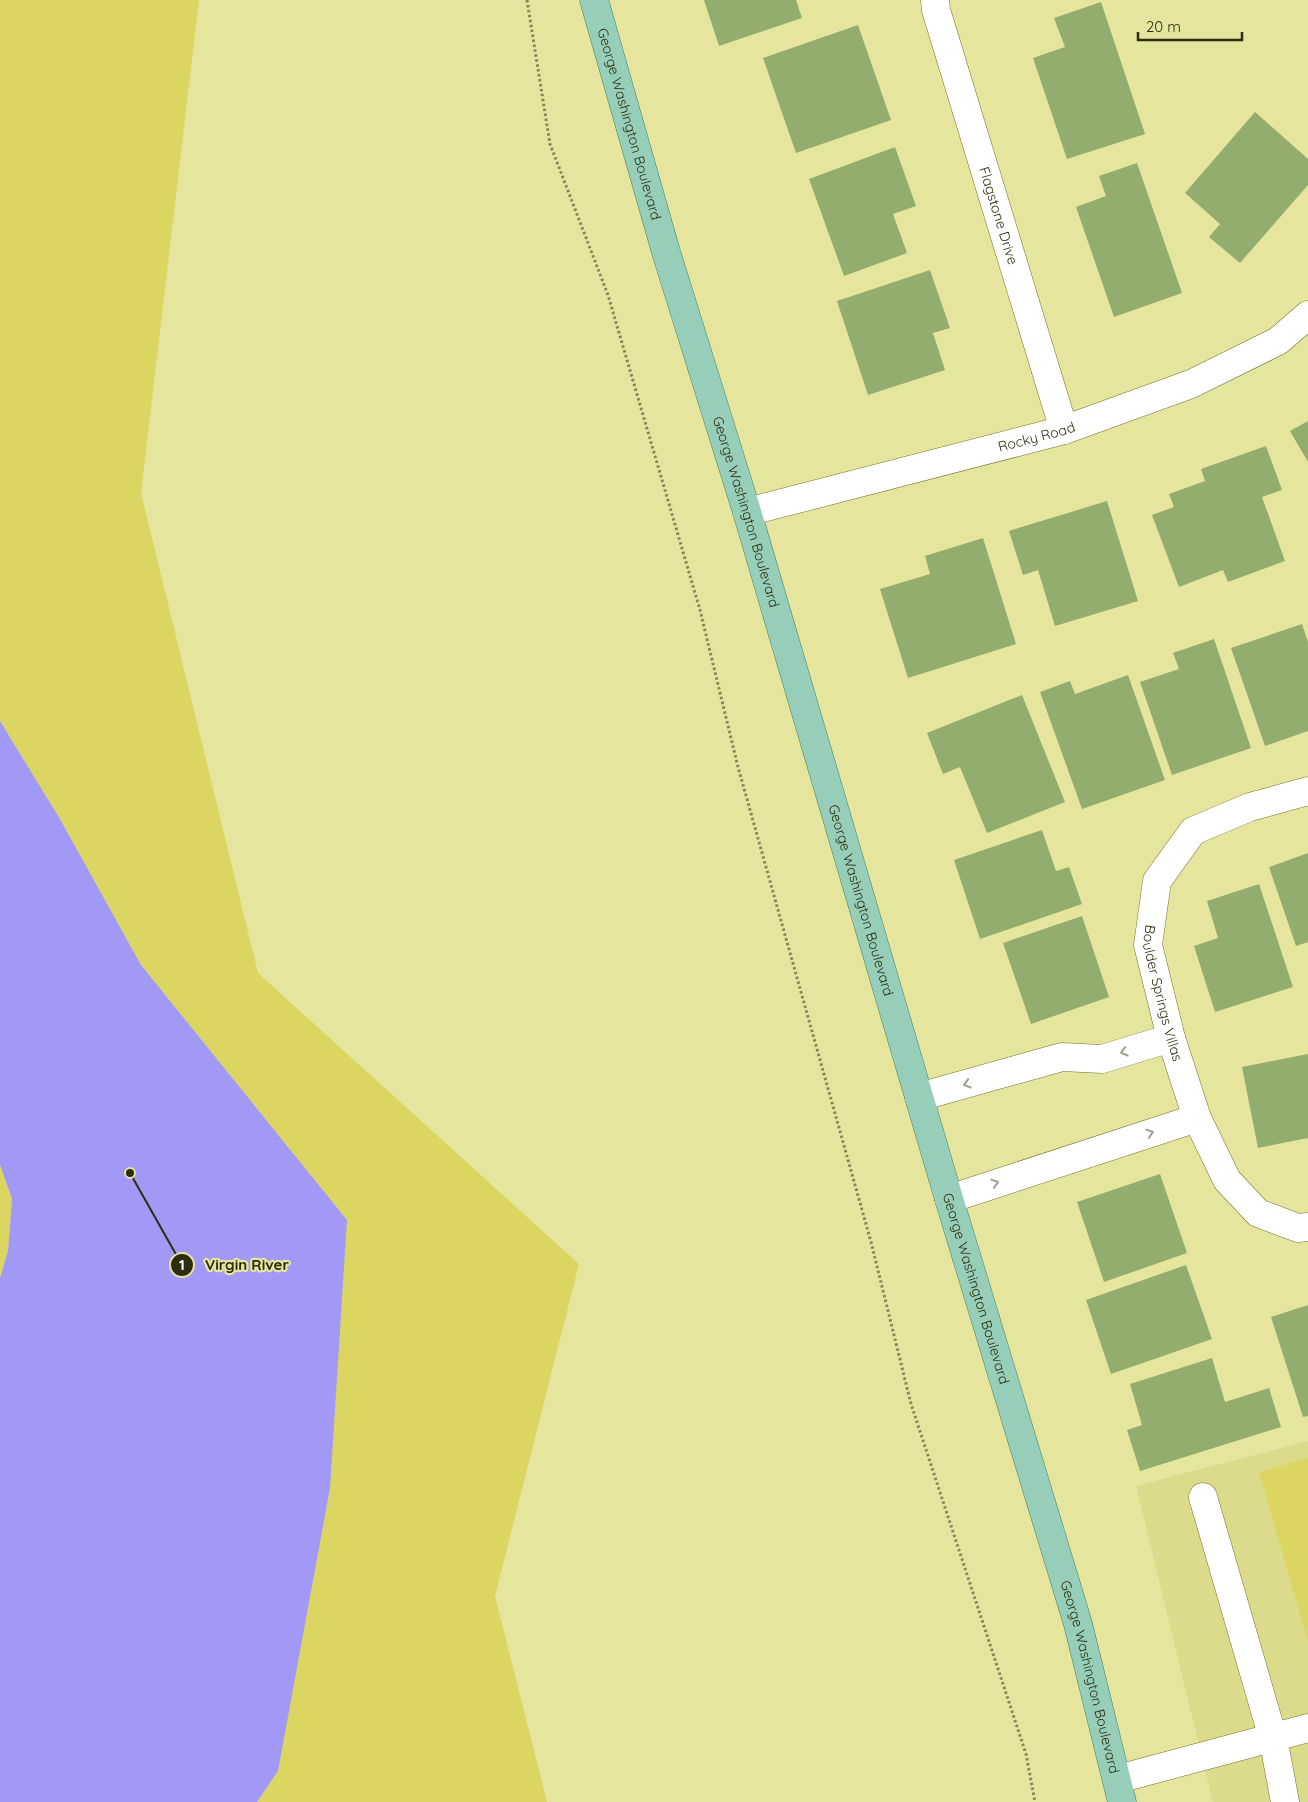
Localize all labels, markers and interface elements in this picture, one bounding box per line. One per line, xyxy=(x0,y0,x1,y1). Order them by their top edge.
scale bar xyxy=(1138,10,1242,42)
text: 20 m xyxy=(1146,17,1181,36)
street label: George Washington Boulevard xyxy=(593,26,665,222)
street label: Flagstone Drive xyxy=(975,164,1022,267)
street label: George Washington Boulevard xyxy=(709,414,784,610)
street label: Rocky Road xyxy=(996,418,1078,456)
street label: George Washington Boulevard xyxy=(824,802,898,998)
street label: Boulder Springs Villas xyxy=(1139,924,1187,1064)
one-way arrow xyxy=(1121,1046,1129,1056)
one-way arrow xyxy=(962,1078,971,1089)
one-way arrow xyxy=(1145,1129,1153,1139)
one-way arrow xyxy=(990,1179,999,1189)
street label: George Washington Boulevard xyxy=(939,1191,1014,1386)
callout: Virgin River xyxy=(170,1250,298,1280)
text: 1 xyxy=(179,1255,185,1274)
text: Virgin River xyxy=(205,1255,289,1274)
street label: George Washington Boulevard xyxy=(1056,1578,1124,1775)

